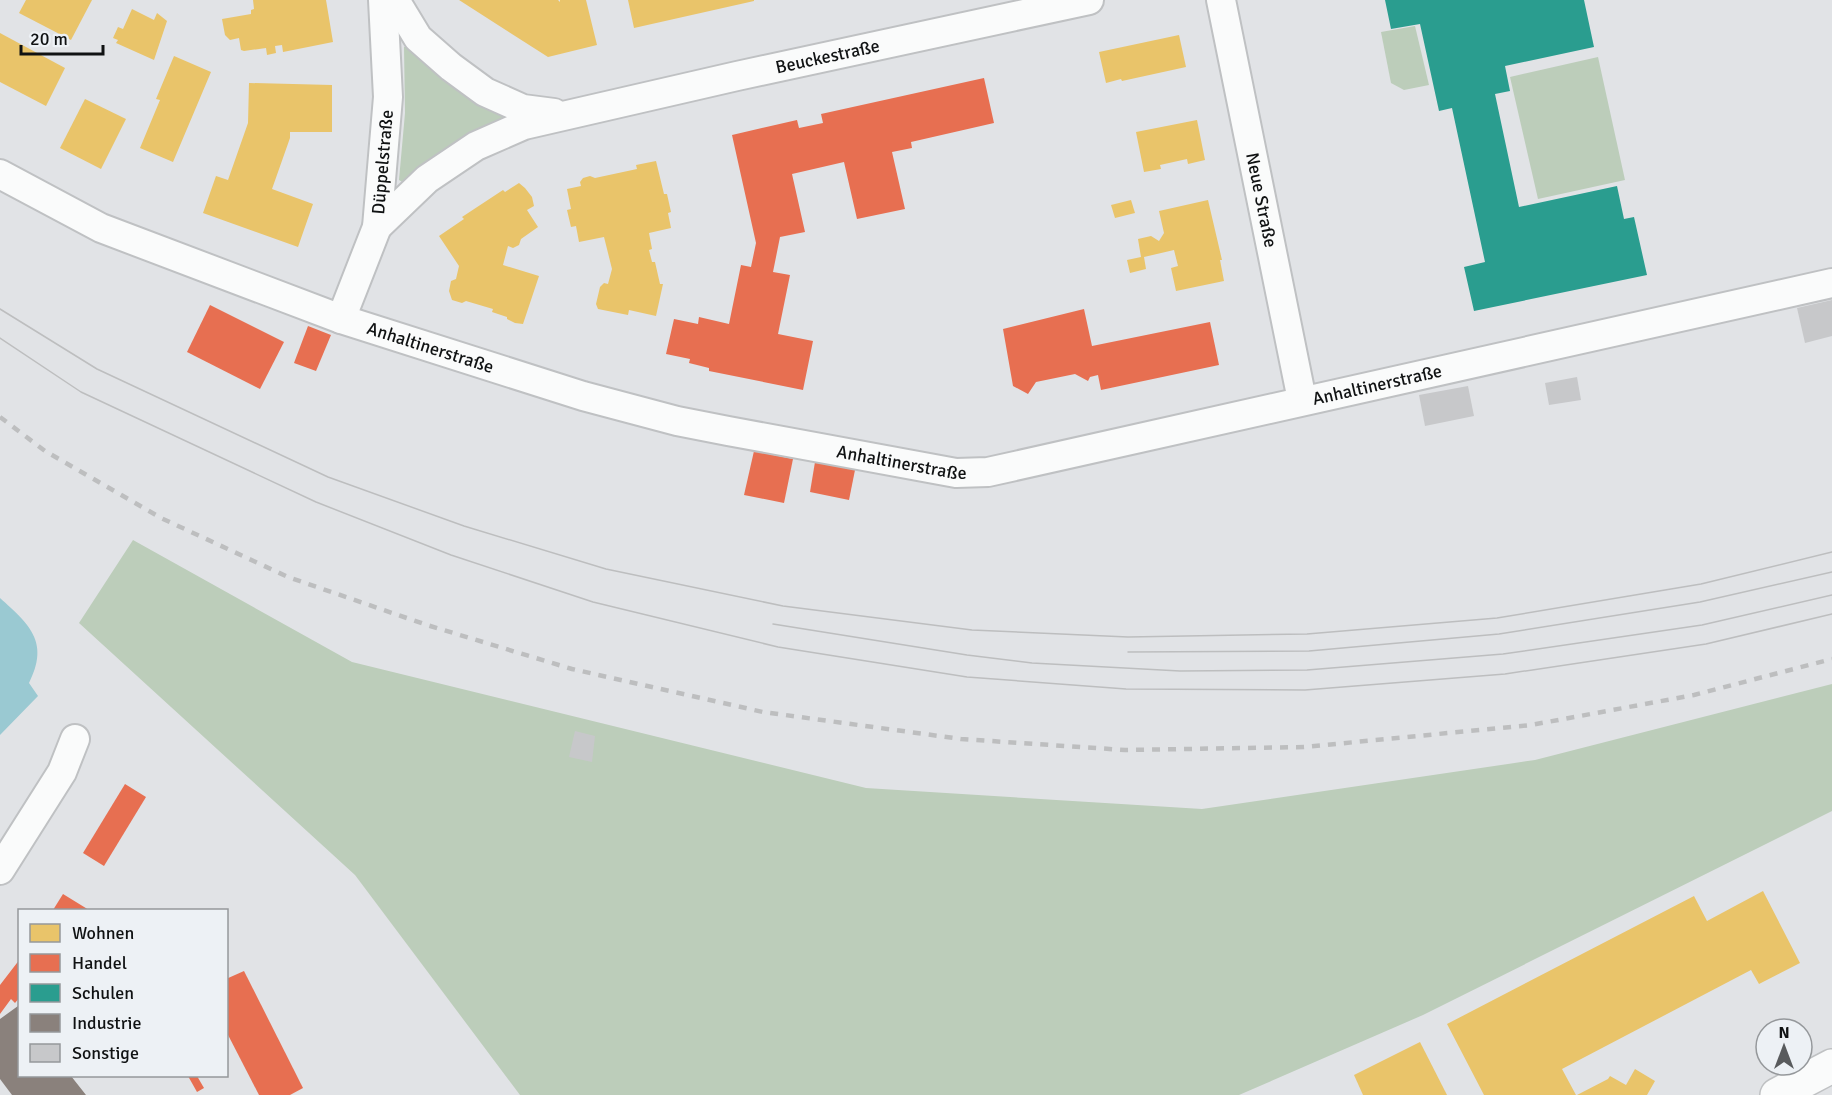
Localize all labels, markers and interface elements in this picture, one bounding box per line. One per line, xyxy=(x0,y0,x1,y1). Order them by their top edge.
scale bar xyxy=(21,18,104,56)
text: 20 m xyxy=(30,28,68,50)
street label: Beuckestraße xyxy=(773,35,882,78)
street label: Düppelstraße xyxy=(367,109,398,215)
street label: Neue Straße xyxy=(1241,151,1282,249)
street label: Anhaltinerstraße xyxy=(364,317,496,378)
street label: Anhaltinerstraße xyxy=(1310,360,1444,410)
street label: Anhaltinerstraße xyxy=(835,440,967,484)
legend xyxy=(18,909,228,1077)
text: Wohnen xyxy=(72,922,134,944)
text: Handel xyxy=(72,952,127,974)
text: Schulen xyxy=(72,982,134,1004)
text: Industrie xyxy=(72,1012,142,1034)
north arrow xyxy=(1754,1017,1814,1077)
text: N xyxy=(1778,1023,1790,1043)
text: Sonstige xyxy=(72,1042,139,1064)

